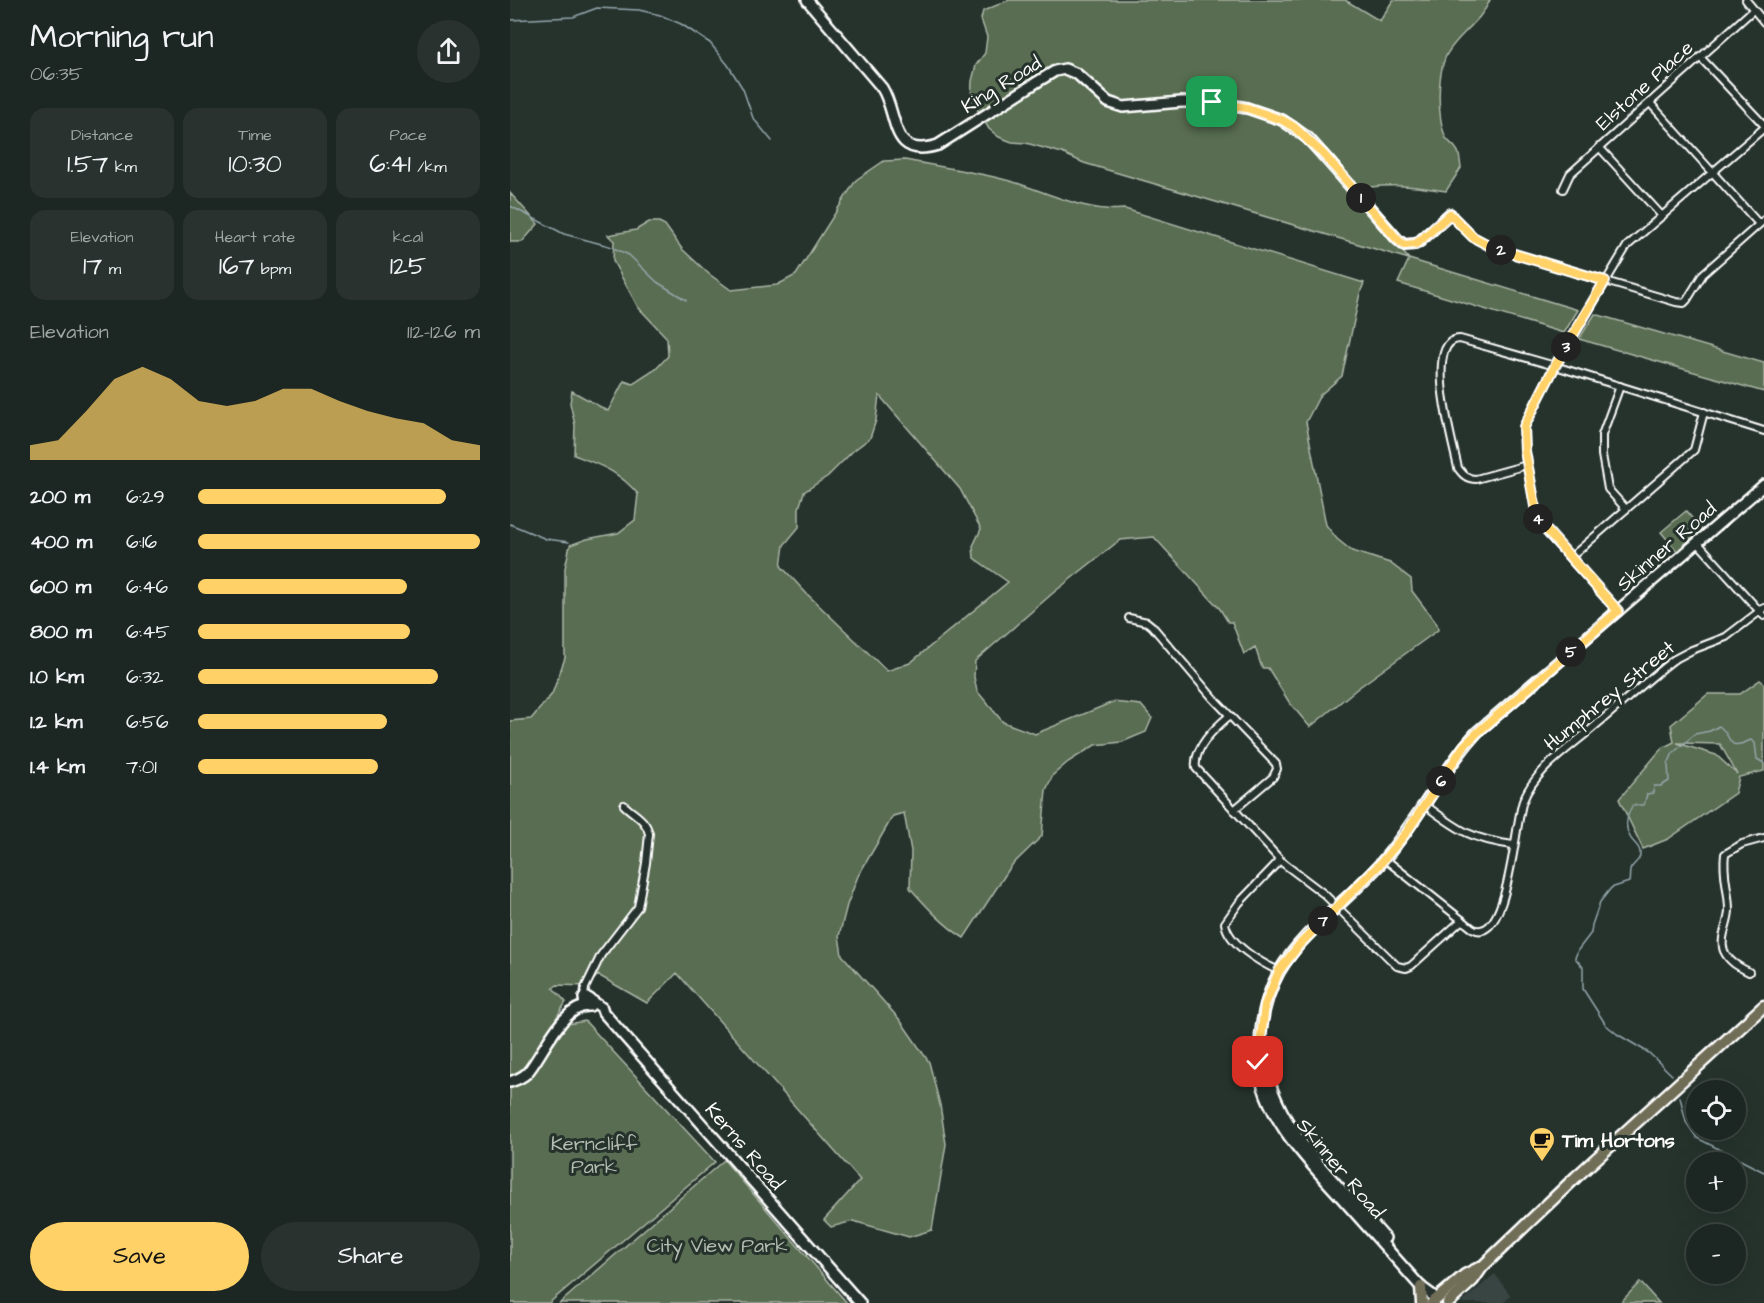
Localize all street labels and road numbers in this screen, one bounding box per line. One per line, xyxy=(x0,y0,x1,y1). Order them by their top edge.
street label: Elstone Place xyxy=(1590,34,1700,137)
street label: King Road xyxy=(956,49,1047,121)
street label: Skinner Road xyxy=(1611,496,1723,598)
street label: Humphrey Street xyxy=(1538,634,1682,758)
street label: Kerns Road xyxy=(698,1097,790,1197)
street label: Skinner Road xyxy=(1290,1112,1391,1225)

